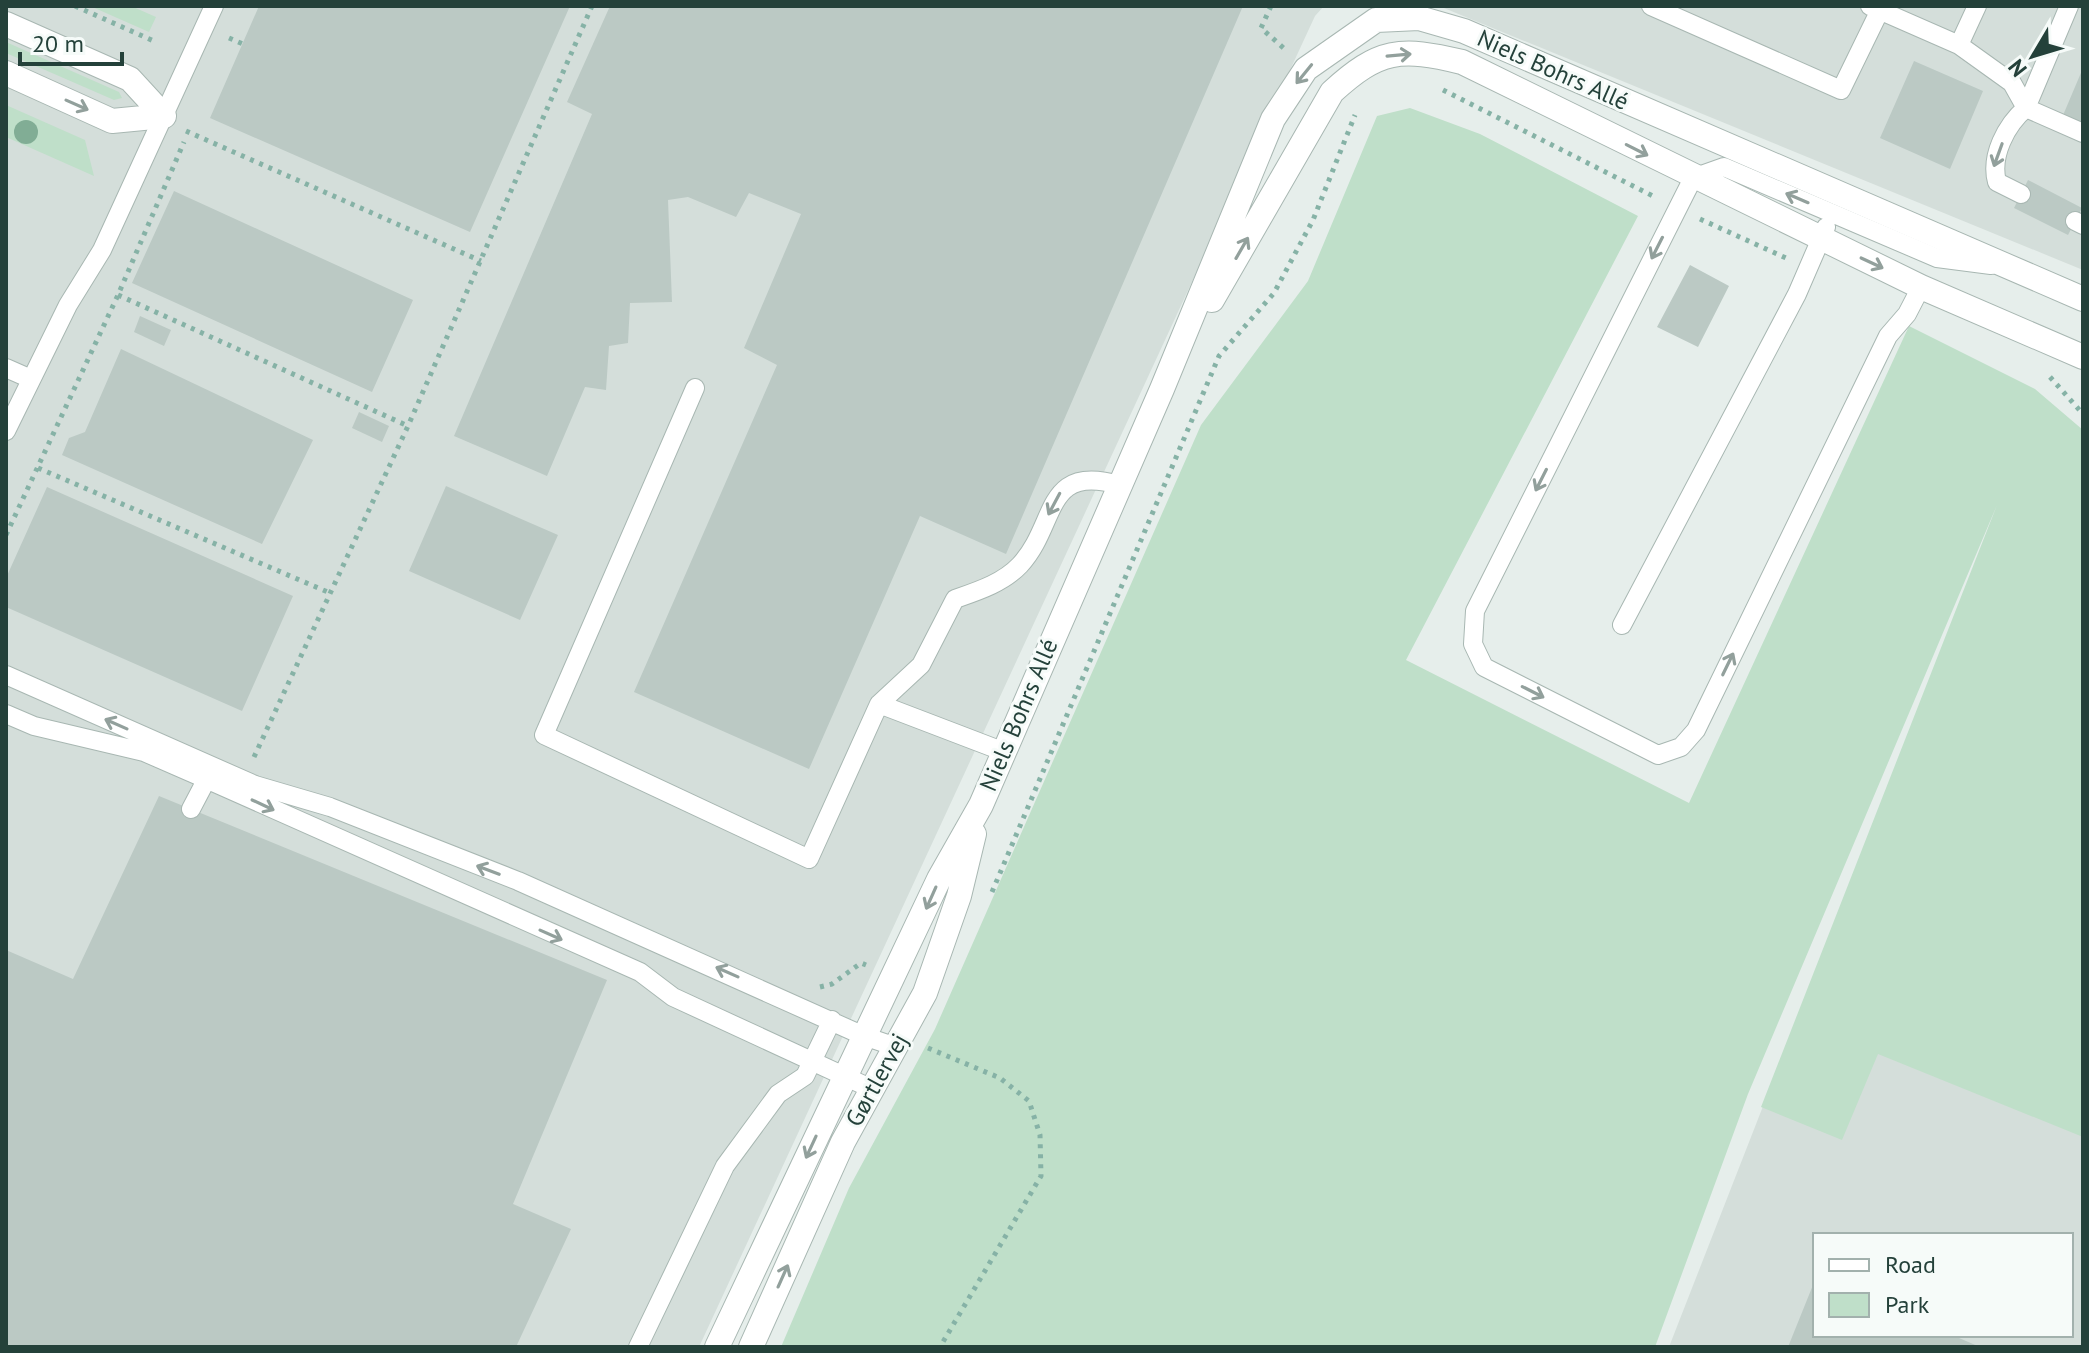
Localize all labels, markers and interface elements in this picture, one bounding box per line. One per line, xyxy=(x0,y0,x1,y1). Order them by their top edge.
scale bar xyxy=(20,16,122,66)
north arrow xyxy=(1993,16,2073,96)
street label: Niels Bohrs Allé xyxy=(1473,22,1634,117)
text: 20 m xyxy=(32,28,84,59)
one-way arrow xyxy=(1386,47,1412,62)
text: N xyxy=(2002,54,2033,83)
one-way arrow xyxy=(1295,64,1313,84)
one-way arrow xyxy=(65,98,89,113)
one-way arrow xyxy=(1990,142,2004,167)
one-way arrow xyxy=(1625,143,1649,159)
one-way arrow xyxy=(1785,190,1810,205)
one-way arrow xyxy=(1649,235,1665,259)
one-way arrow xyxy=(1234,237,1250,260)
one-way arrow xyxy=(1859,256,1883,271)
one-way arrow xyxy=(1533,468,1548,492)
one-way arrow xyxy=(1046,492,1062,516)
street label: Niels Bohrs Allé xyxy=(973,634,1065,796)
one-way arrow xyxy=(1721,653,1736,677)
one-way arrow xyxy=(1521,684,1545,700)
one-way arrow xyxy=(105,716,129,731)
one-way arrow xyxy=(250,799,275,814)
one-way arrow xyxy=(477,862,501,876)
one-way arrow xyxy=(923,886,938,910)
one-way arrow xyxy=(539,928,563,943)
one-way arrow xyxy=(715,964,740,979)
street label: Gørtlervej xyxy=(838,1028,915,1132)
one-way arrow xyxy=(803,1135,818,1159)
legend xyxy=(1813,1233,2073,1337)
text: Road xyxy=(1885,1249,1936,1280)
one-way arrow xyxy=(776,1264,791,1288)
text: Park xyxy=(1885,1289,1930,1320)

